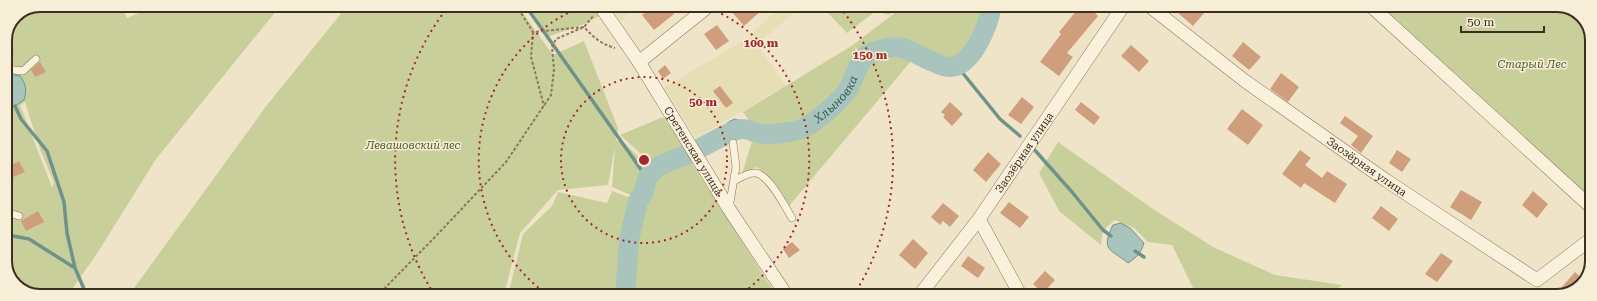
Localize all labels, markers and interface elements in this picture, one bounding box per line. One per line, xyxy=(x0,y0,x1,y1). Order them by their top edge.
scale bar xyxy=(1461,8,1544,34)
text: 50 m xyxy=(1467,15,1494,29)
text: 100 m xyxy=(744,36,779,50)
text: 150 m xyxy=(853,48,888,62)
park label: Старый Лес xyxy=(1498,58,1567,71)
water label: Хлыновка xyxy=(810,74,861,127)
text: 50 m xyxy=(689,95,717,109)
street label: Сретенская улица xyxy=(661,104,726,198)
street label: Заозёрная улица xyxy=(992,110,1056,195)
street label: Заозёрная улица xyxy=(1324,134,1409,199)
park label: Левашовский лес xyxy=(365,139,461,152)
centre of rings xyxy=(637,153,651,167)

